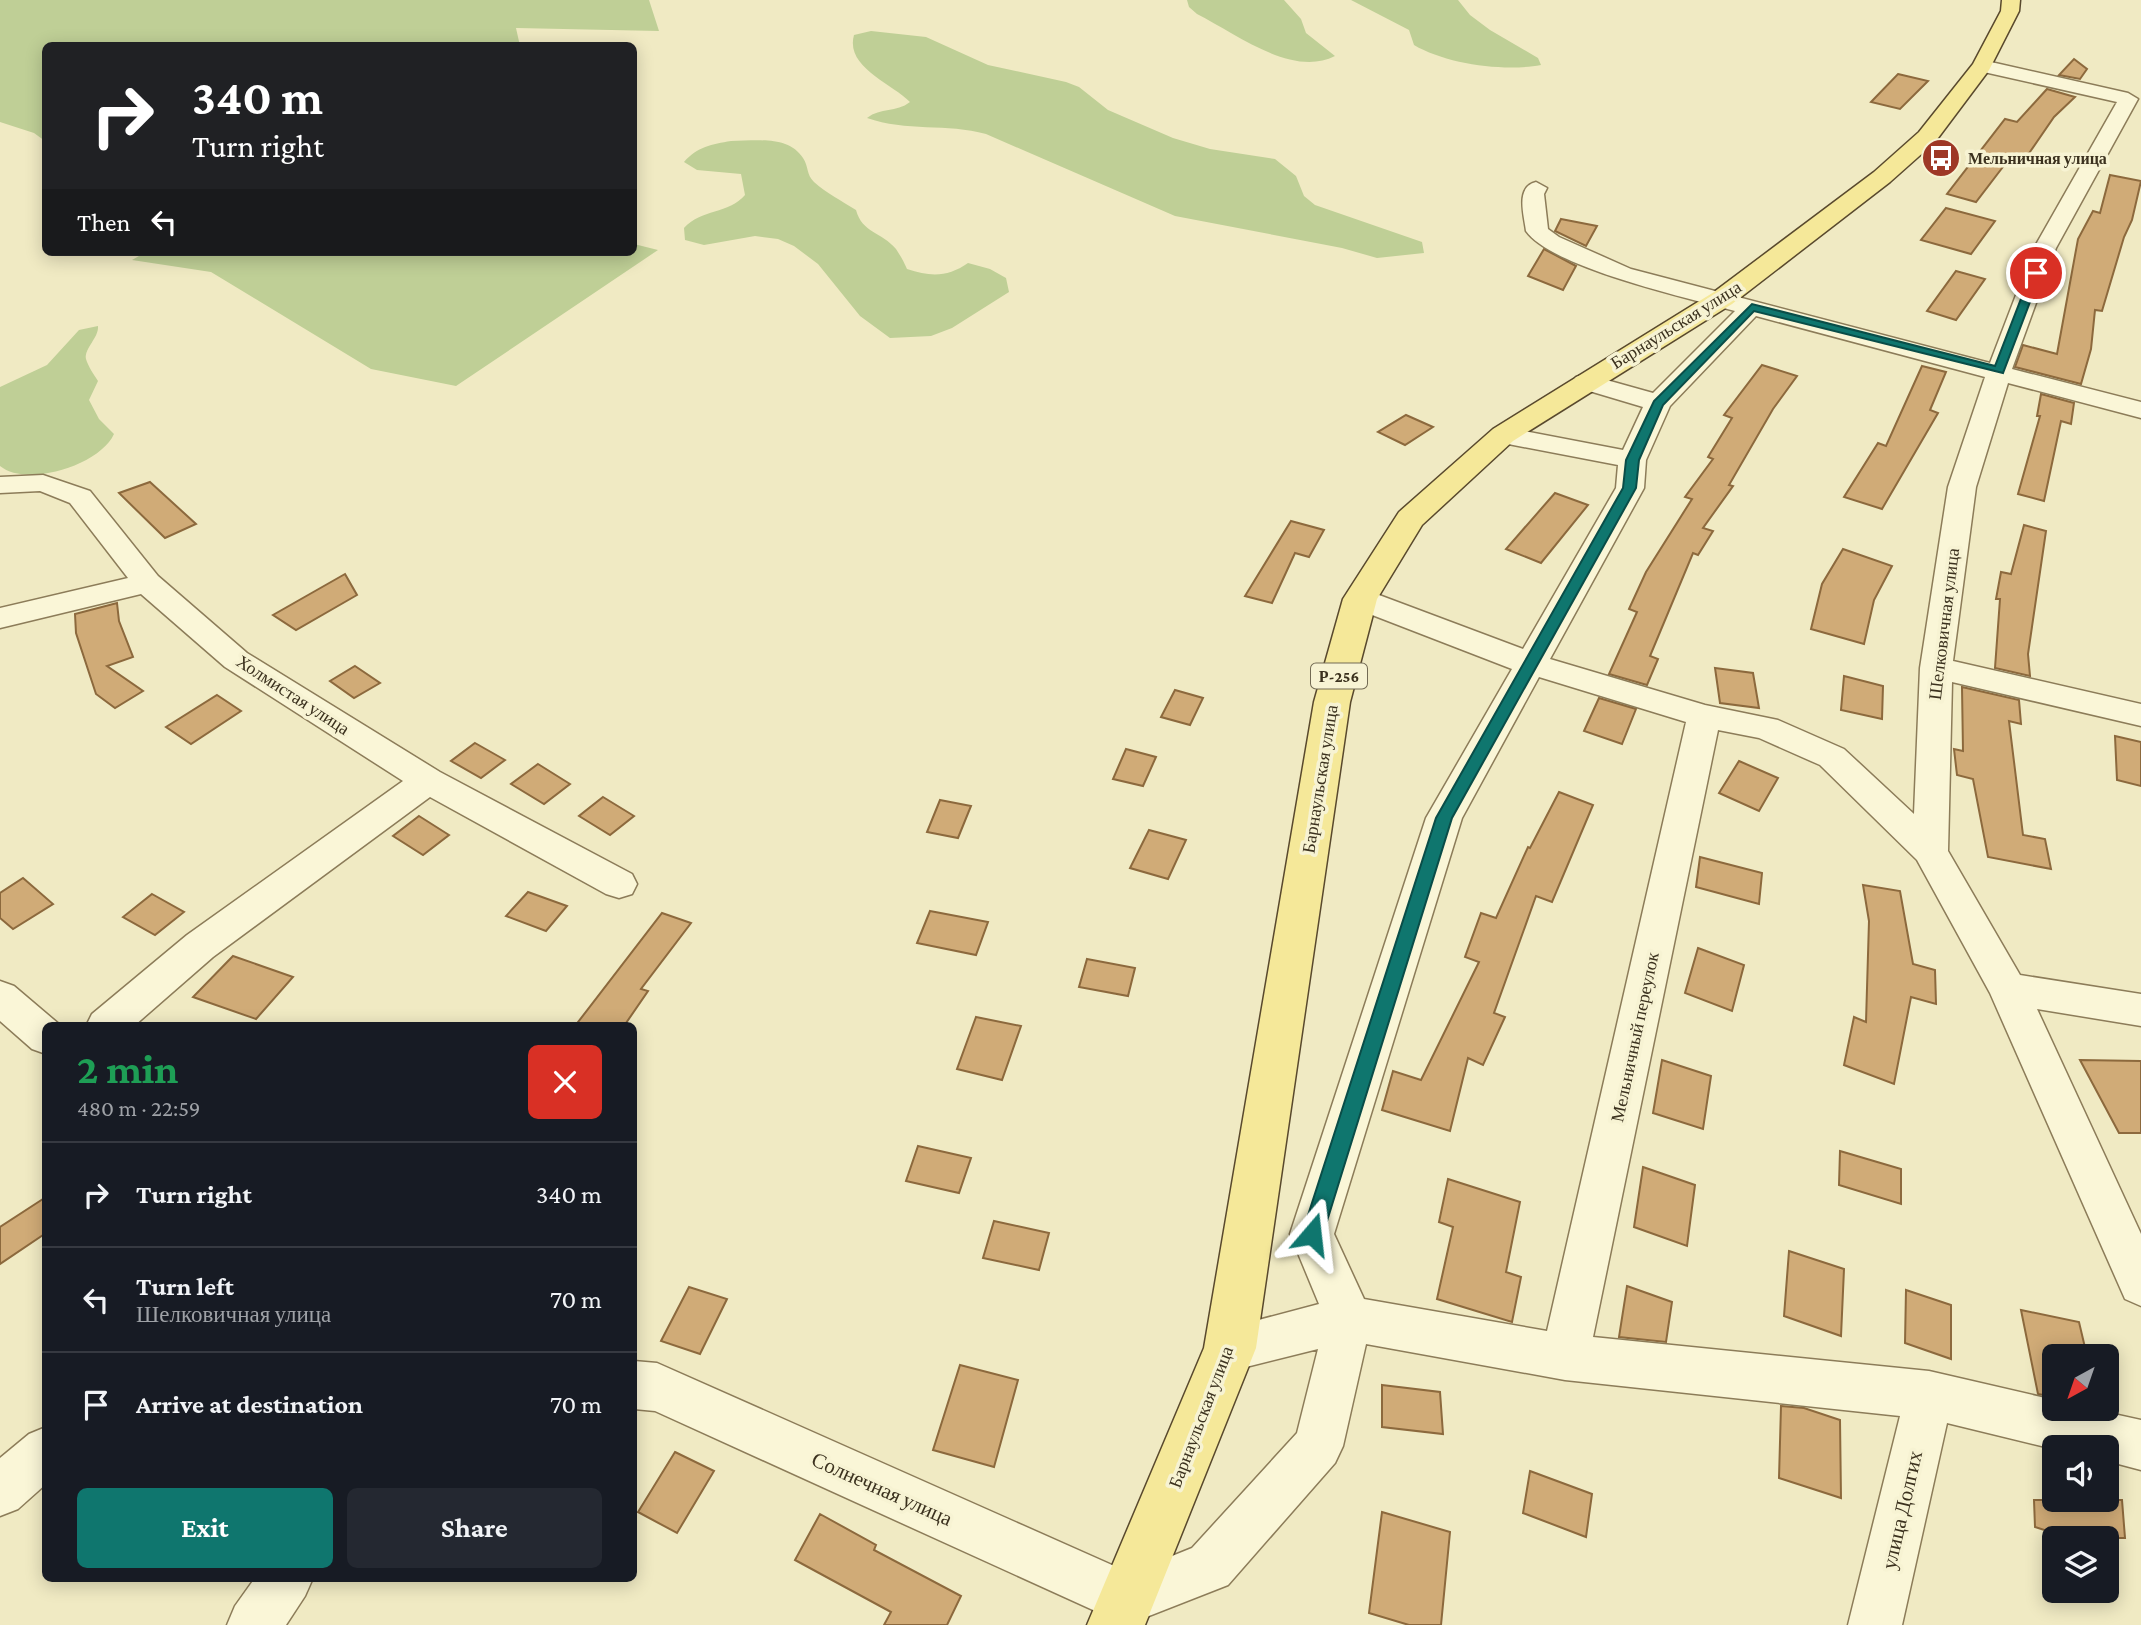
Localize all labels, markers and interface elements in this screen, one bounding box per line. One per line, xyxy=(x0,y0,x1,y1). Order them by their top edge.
icon: right xyxy=(77,70,168,161)
text: 340 m xyxy=(192,70,323,125)
text: Turn right xyxy=(192,128,324,164)
bus stop icon: Мельничная улица xyxy=(1920,137,1962,179)
place label: Мельничная улица xyxy=(1968,150,2107,168)
icon: left xyxy=(145,203,183,241)
text: Then xyxy=(77,208,131,237)
pin xyxy=(2006,243,2066,303)
icon: arrive xyxy=(2017,254,2055,292)
street label: Барнаульская улица xyxy=(1607,277,1745,373)
street label: Шелковичная улица xyxy=(1925,547,1963,701)
street label: Холмистая улица xyxy=(233,651,353,739)
road number: Р-256 xyxy=(1311,664,1367,688)
street label: Барнаульская улица xyxy=(1298,703,1342,855)
street label: Мельничный переулок xyxy=(1607,950,1663,1124)
text: 2 min xyxy=(77,1045,178,1092)
button: close xyxy=(528,1045,602,1119)
text: 480 m · 22:59 xyxy=(77,1095,200,1121)
icon: right xyxy=(77,1176,115,1214)
text: Turn right xyxy=(136,1180,252,1209)
text: 340 m xyxy=(536,1180,602,1209)
position arrow xyxy=(1275,1197,1349,1271)
text: Turn left xyxy=(136,1272,234,1301)
icon: left xyxy=(77,1281,115,1319)
text: 70 m xyxy=(550,1285,602,1314)
text: Шелковичная улица xyxy=(136,1301,331,1327)
street label: Барнаульская улица xyxy=(1165,1343,1237,1491)
north arrow xyxy=(2042,1344,2119,1421)
map controls xyxy=(2042,1344,2119,1603)
icon: arrive xyxy=(77,1386,115,1424)
text: Arrive at destination xyxy=(136,1390,363,1419)
text: 70 m xyxy=(550,1390,602,1419)
button: sound xyxy=(2042,1435,2119,1512)
street label: Солнечная улица xyxy=(808,1447,957,1531)
street label: улица Долгих xyxy=(1877,1448,1927,1572)
button: Exit xyxy=(77,1488,333,1568)
button: Share xyxy=(347,1488,602,1568)
button: layers xyxy=(2042,1526,2119,1603)

